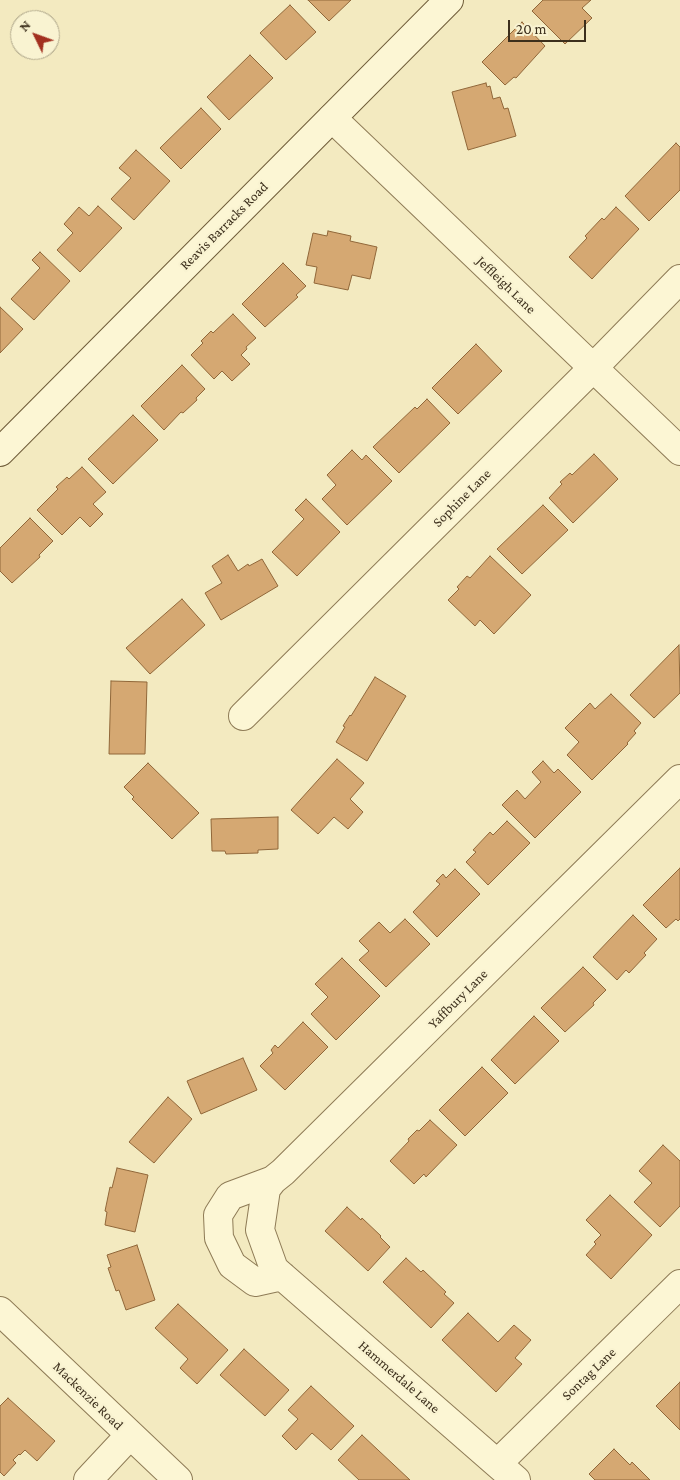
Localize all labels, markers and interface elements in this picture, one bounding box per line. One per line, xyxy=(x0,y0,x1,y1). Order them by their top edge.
north arrow xyxy=(10,10,60,60)
scale bar xyxy=(510,10,588,42)
text: N xyxy=(15,17,34,35)
text: 20 m xyxy=(516,21,547,37)
street label: Reavis Barracks Road xyxy=(176,178,272,274)
street label: Jeffleigh Lane xyxy=(473,253,539,317)
street label: Sophine Lane xyxy=(429,465,495,531)
street label: Yaffbury Lane xyxy=(425,966,491,1032)
street label: Hammerdale Lane xyxy=(355,1337,443,1417)
street label: Sontag Lane xyxy=(558,1344,620,1404)
street label: Mackenzie Road xyxy=(49,1358,127,1434)

